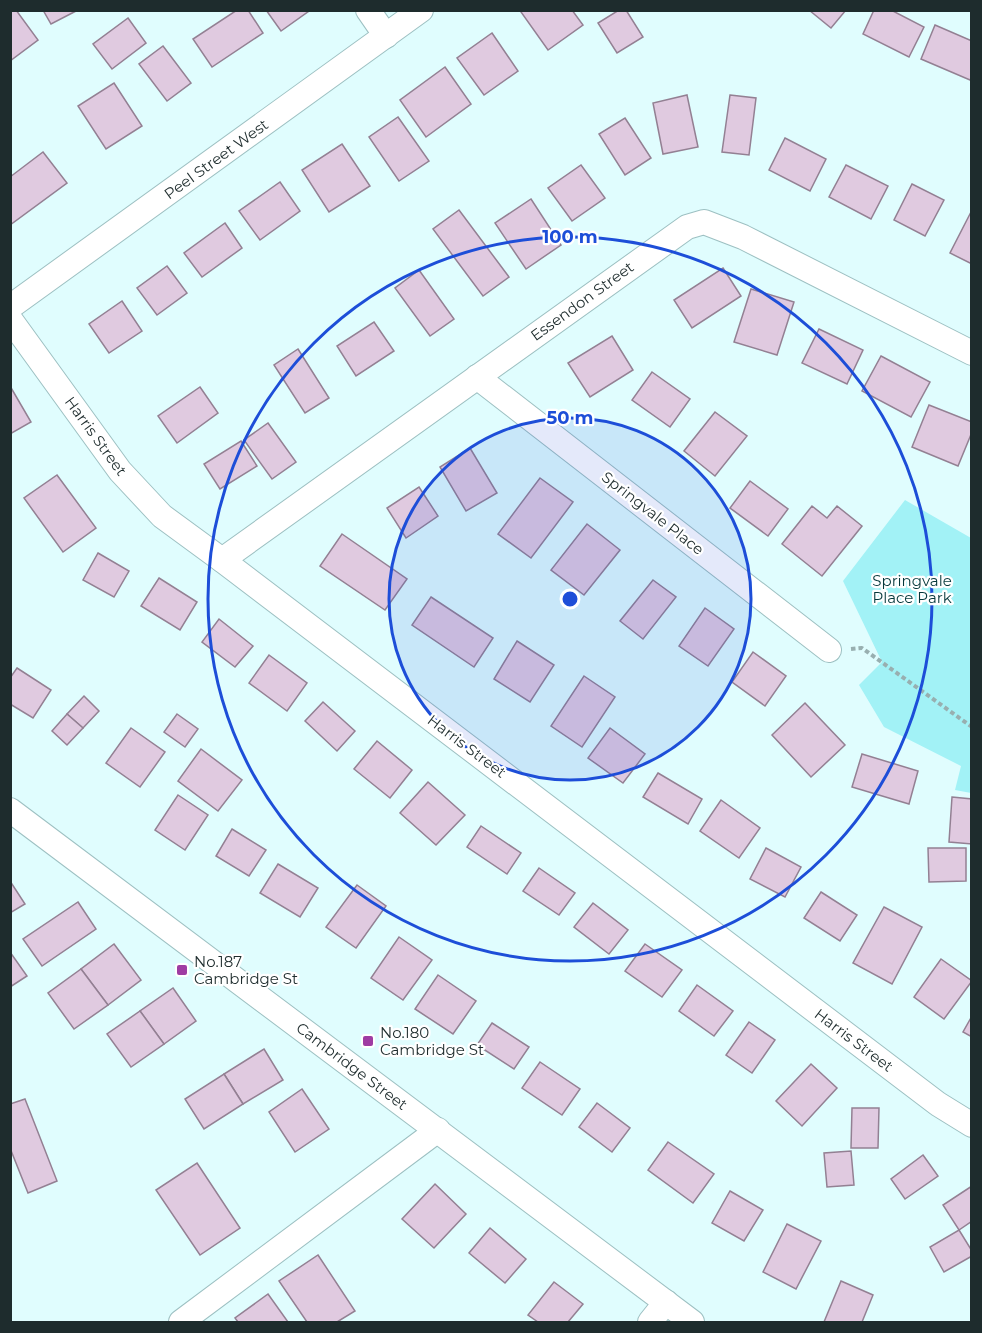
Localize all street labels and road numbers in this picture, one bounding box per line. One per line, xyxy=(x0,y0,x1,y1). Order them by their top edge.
street label: Peel Street West xyxy=(160,115,272,203)
street label: Essendon Street xyxy=(527,257,637,345)
street label: Harris Street xyxy=(61,393,131,479)
street label: Springvale Place xyxy=(598,467,708,559)
street label: Harris Street xyxy=(424,710,510,782)
street label: Harris Street xyxy=(811,1004,897,1076)
street label: Cambridge Street xyxy=(293,1018,411,1114)

